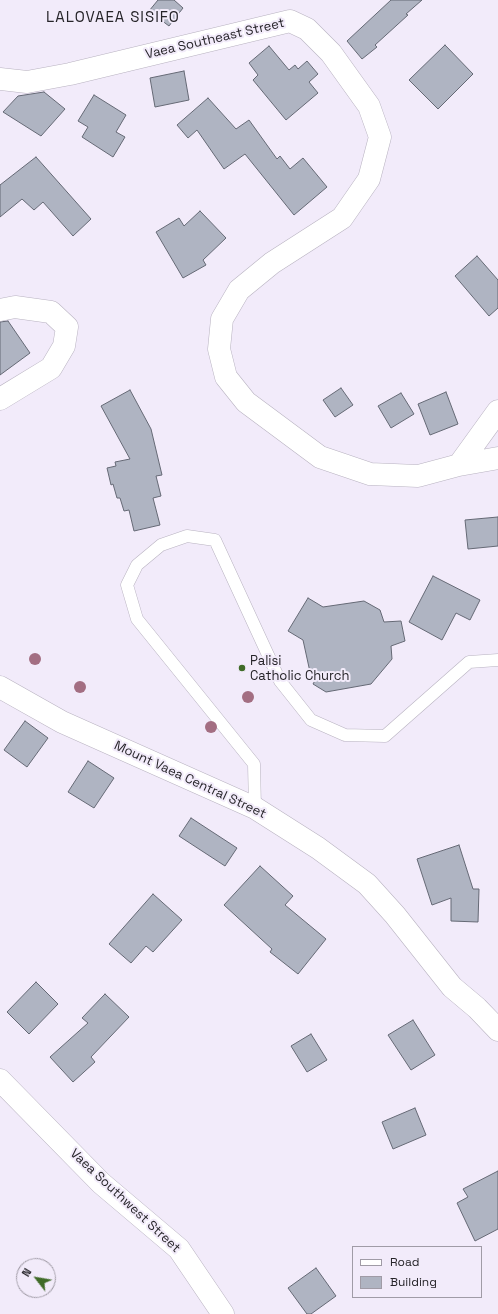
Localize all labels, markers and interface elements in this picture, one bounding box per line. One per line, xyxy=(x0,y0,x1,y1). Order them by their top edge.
district label: LALOVAEA SISIFO xyxy=(46,9,180,27)
street label: Vaea Southeast Street xyxy=(144,15,286,63)
place label: Palisi Catholic Church xyxy=(250,653,349,684)
marker: Palisi Catholic Church xyxy=(237,663,247,673)
street label: Mount Vaea Central Street xyxy=(111,738,269,822)
street label: Vaea Southwest Street xyxy=(67,1146,183,1256)
legend xyxy=(352,1246,482,1298)
text: Road xyxy=(390,1254,419,1270)
north arrow xyxy=(16,1258,56,1298)
text: N xyxy=(19,1266,34,1279)
text: Building xyxy=(390,1274,437,1290)

